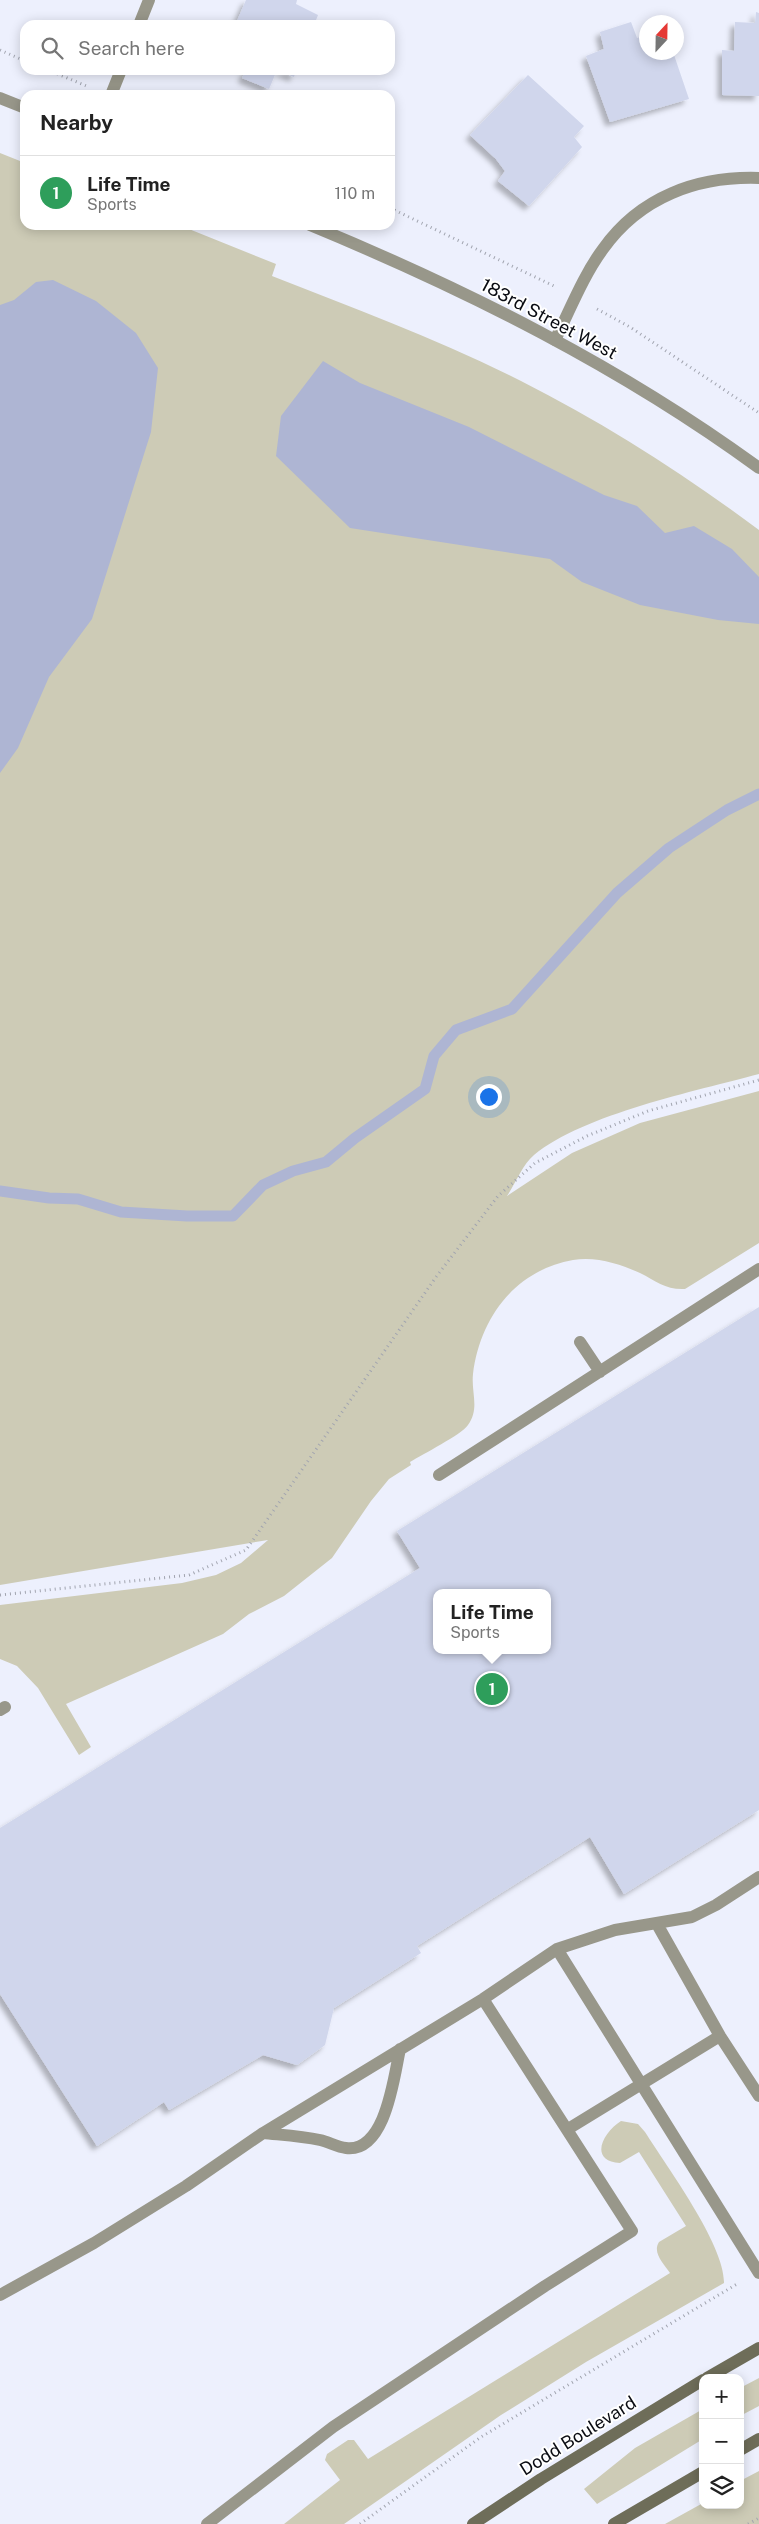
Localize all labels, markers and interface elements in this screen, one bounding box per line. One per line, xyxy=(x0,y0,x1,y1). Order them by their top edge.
north arrow xyxy=(639,15,684,60)
search box xyxy=(20,20,395,75)
icon: search xyxy=(38,34,66,62)
text: Search here xyxy=(78,37,185,59)
text: Nearby xyxy=(40,110,113,135)
text: Life Time xyxy=(87,173,171,195)
text: 1 xyxy=(53,184,59,203)
text: 110 m xyxy=(334,184,375,203)
text: Sports xyxy=(87,195,137,214)
street label: 183rd Street West xyxy=(478,274,621,363)
your location xyxy=(476,1084,502,1110)
popup xyxy=(433,1589,551,1654)
text: Life Time xyxy=(450,1601,534,1623)
text: Sports xyxy=(450,1623,500,1642)
pin: 1 xyxy=(476,1670,508,1708)
map controls xyxy=(699,2374,744,2509)
button: + xyxy=(699,2374,744,2419)
street label: Dodd Boulevard xyxy=(516,2391,640,2480)
button: − xyxy=(699,2419,744,2464)
button: layers xyxy=(699,2464,744,2509)

